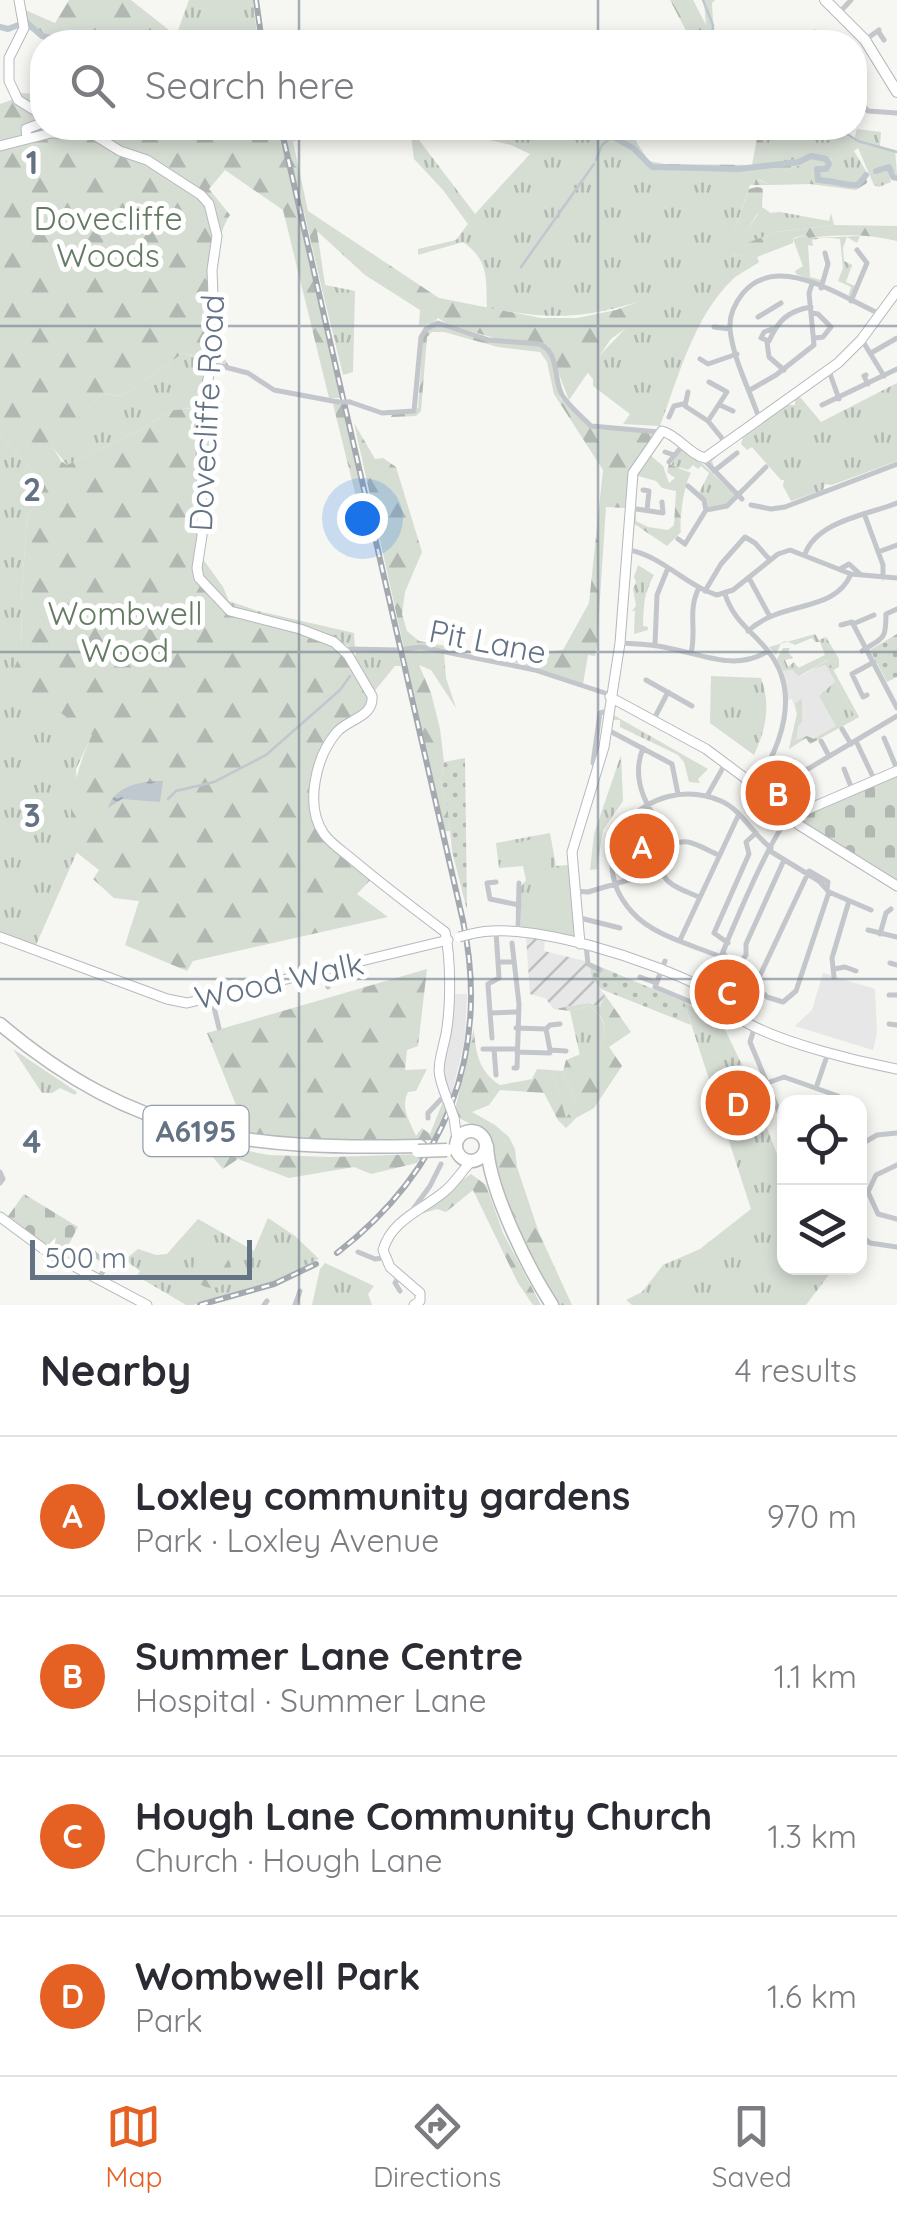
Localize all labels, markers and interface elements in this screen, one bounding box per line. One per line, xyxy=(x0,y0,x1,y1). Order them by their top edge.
search box xyxy=(30,30,867,140)
icon: search xyxy=(65,58,120,113)
text: Search here xyxy=(145,61,355,109)
text: 1 xyxy=(26,142,38,182)
park label: Dovecliffe Woods xyxy=(33,198,183,275)
street label: Dovecliffe Road xyxy=(180,293,232,533)
text: 2 xyxy=(23,469,41,509)
your location xyxy=(337,493,388,544)
park label: Wombwell Wood xyxy=(47,593,203,670)
street label: Pit Lane xyxy=(426,610,550,672)
pin: B xyxy=(746,756,810,830)
text: 3 xyxy=(23,795,41,835)
pin: A xyxy=(610,808,674,884)
street label: Wood Walk xyxy=(191,943,367,1017)
pin: C xyxy=(694,954,760,1030)
pin: D xyxy=(706,1066,770,1140)
map controls xyxy=(777,1095,867,1275)
button: locate xyxy=(777,1095,867,1185)
road number: A6195 xyxy=(144,1106,248,1156)
text: 4 xyxy=(23,1121,42,1161)
button: layers xyxy=(777,1185,867,1275)
scale bar xyxy=(30,1235,252,1280)
text: 500 m xyxy=(45,1240,127,1275)
text: Nearby xyxy=(40,1344,191,1397)
text: 4 results xyxy=(735,1350,857,1390)
text: Loxley community gardens xyxy=(135,1472,630,1520)
text: A xyxy=(62,1496,83,1536)
text: 970 m xyxy=(767,1496,857,1536)
text: Park · Loxley Avenue xyxy=(135,1520,439,1560)
text: Summer Lane Centre xyxy=(135,1632,523,1680)
text: B xyxy=(62,1656,83,1696)
text: 1.1 km xyxy=(774,1656,857,1696)
text: Hospital · Summer Lane xyxy=(135,1680,487,1720)
text: Hough Lane Community Church xyxy=(135,1792,712,1840)
text: C xyxy=(62,1816,83,1856)
text: 1.3 km xyxy=(768,1816,857,1856)
text: Church · Hough Lane xyxy=(135,1840,443,1880)
text: Wombwell Park xyxy=(135,1952,420,2000)
text: D xyxy=(61,1976,84,2016)
text: 1.6 km xyxy=(767,1976,857,2016)
text: Park xyxy=(135,2000,203,2040)
tab: Map xyxy=(105,2099,162,2194)
tab: Directions xyxy=(373,2099,501,2194)
tab: Saved xyxy=(712,2099,792,2194)

